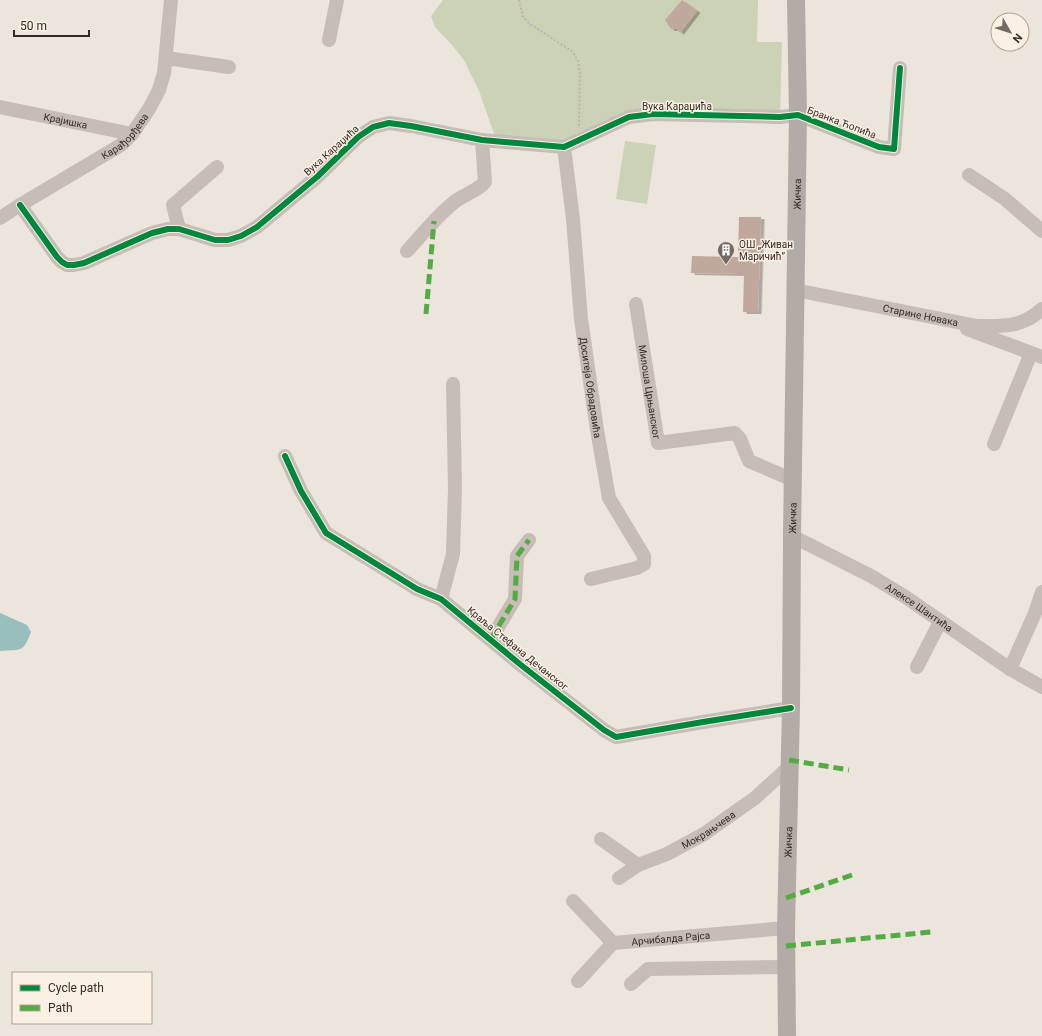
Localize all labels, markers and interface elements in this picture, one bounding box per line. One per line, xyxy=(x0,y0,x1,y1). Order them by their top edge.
scale bar xyxy=(14,12,89,38)
north arrow xyxy=(990,12,1030,52)
text: 50 m xyxy=(20,19,47,33)
text: N xyxy=(1010,31,1025,45)
street label: Вука Караџића xyxy=(642,101,712,112)
street label: Бранка Ћопића xyxy=(806,104,878,141)
street label: Крајишка xyxy=(43,111,88,131)
street label: Карађорђева xyxy=(99,111,150,162)
street label: Вука Караџића xyxy=(302,123,361,178)
street label: Жичка xyxy=(792,178,803,210)
place label: ОШ „Живан Маричић” xyxy=(739,239,793,262)
building icon: ОШ „Живан Маричић” xyxy=(716,240,736,265)
street label: Старине Новака xyxy=(882,303,959,328)
street label: Доситеја Обрадовића xyxy=(578,336,603,439)
street label: Милоша Црњанског xyxy=(637,344,662,441)
street label: Жичка xyxy=(787,502,798,534)
street label: Алексе Шантића xyxy=(883,581,955,634)
street label: Краља Стефана Дечанског xyxy=(465,604,571,693)
street label: Мокрањчева xyxy=(680,809,737,851)
street label: Жичка xyxy=(783,826,794,858)
street label: Арчибалда Рајса xyxy=(631,930,711,947)
legend xyxy=(12,972,152,1024)
text: Cycle path xyxy=(48,981,104,995)
text: Path xyxy=(48,1001,73,1015)

